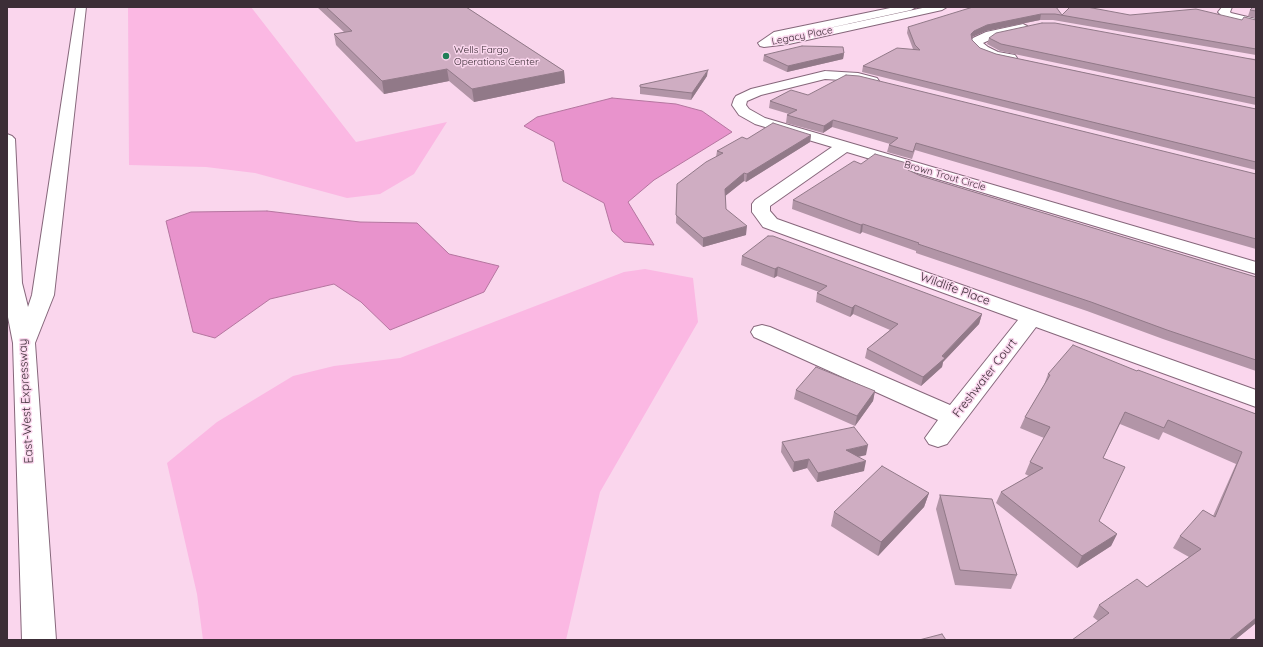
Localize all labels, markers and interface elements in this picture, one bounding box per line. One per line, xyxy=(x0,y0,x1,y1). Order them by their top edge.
street label: Legacy Place xyxy=(770,24,834,48)
place label: Wells Fargo Operations Center xyxy=(454,44,539,68)
marker: Wells Fargo Operations Center xyxy=(441,51,451,61)
street label: Brown Trout Circle xyxy=(903,159,987,193)
street label: Wildlife Place xyxy=(918,270,992,308)
street label: Freshwater Court xyxy=(950,336,1020,420)
street label: East-West Expressway xyxy=(16,338,36,464)

